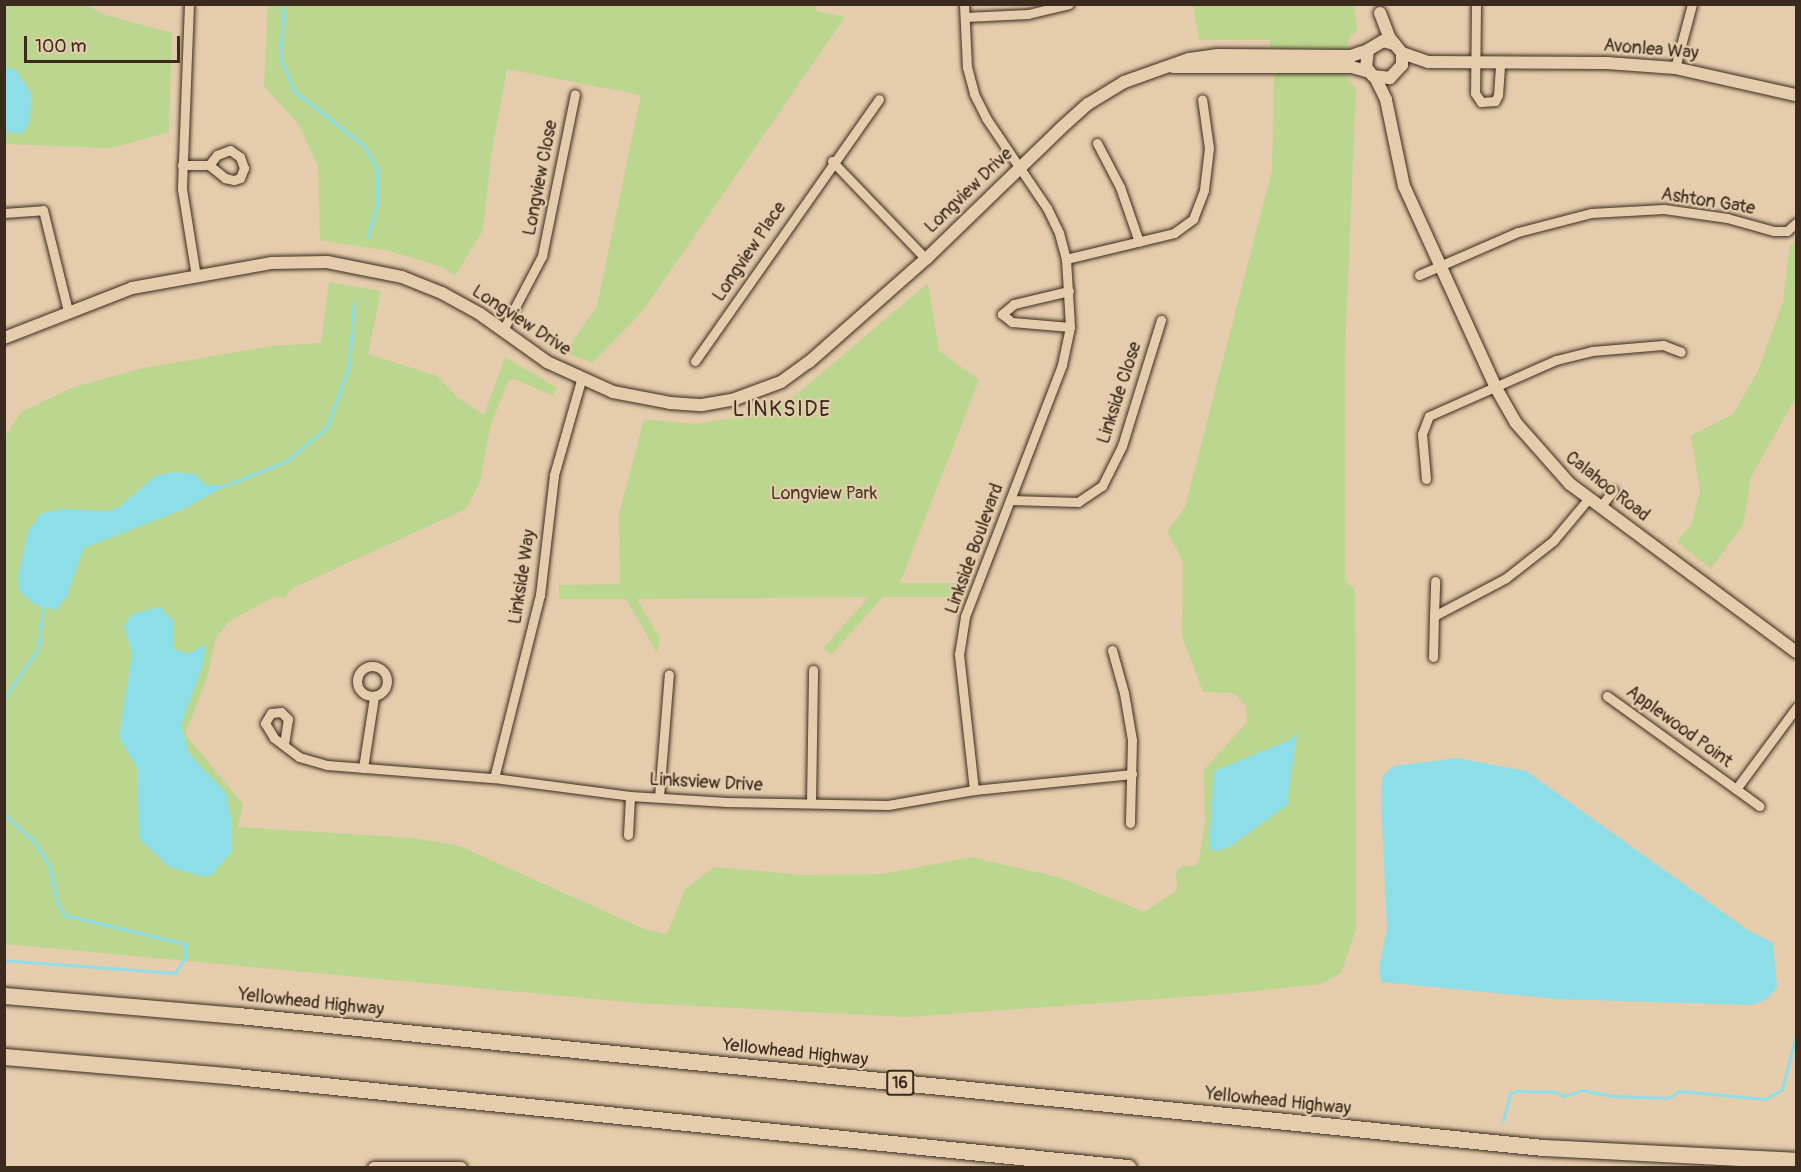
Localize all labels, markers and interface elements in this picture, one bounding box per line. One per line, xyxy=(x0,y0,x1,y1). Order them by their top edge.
scale bar xyxy=(27,24,183,62)
text: 100 m xyxy=(35,35,87,58)
street label: Avonlea Way xyxy=(1603,35,1699,65)
street label: Longview Close xyxy=(519,118,563,238)
street label: Longview Drive xyxy=(921,144,1017,238)
street label: Ashton Gate xyxy=(1659,184,1757,220)
street label: Longview Place xyxy=(709,198,791,306)
street label: Longview Drive xyxy=(468,281,574,361)
street label: Linkside Close xyxy=(1093,339,1147,447)
district label: LINKSIDE xyxy=(733,397,831,423)
street label: Calahoo Road xyxy=(1561,447,1653,527)
street label: Linkside Boulevard xyxy=(941,481,1009,617)
park label: Longview Park xyxy=(771,483,877,505)
street label: Linkside Way xyxy=(505,528,541,626)
street label: Applewood Point xyxy=(1622,681,1736,773)
street label: Linksview Drive xyxy=(649,769,763,797)
street label: Yellowhead Highway xyxy=(237,985,385,1021)
street label: Yellowhead Highway xyxy=(721,1035,869,1071)
road number: 16 xyxy=(885,1070,915,1096)
street label: Yellowhead Highway xyxy=(1204,1084,1352,1120)

